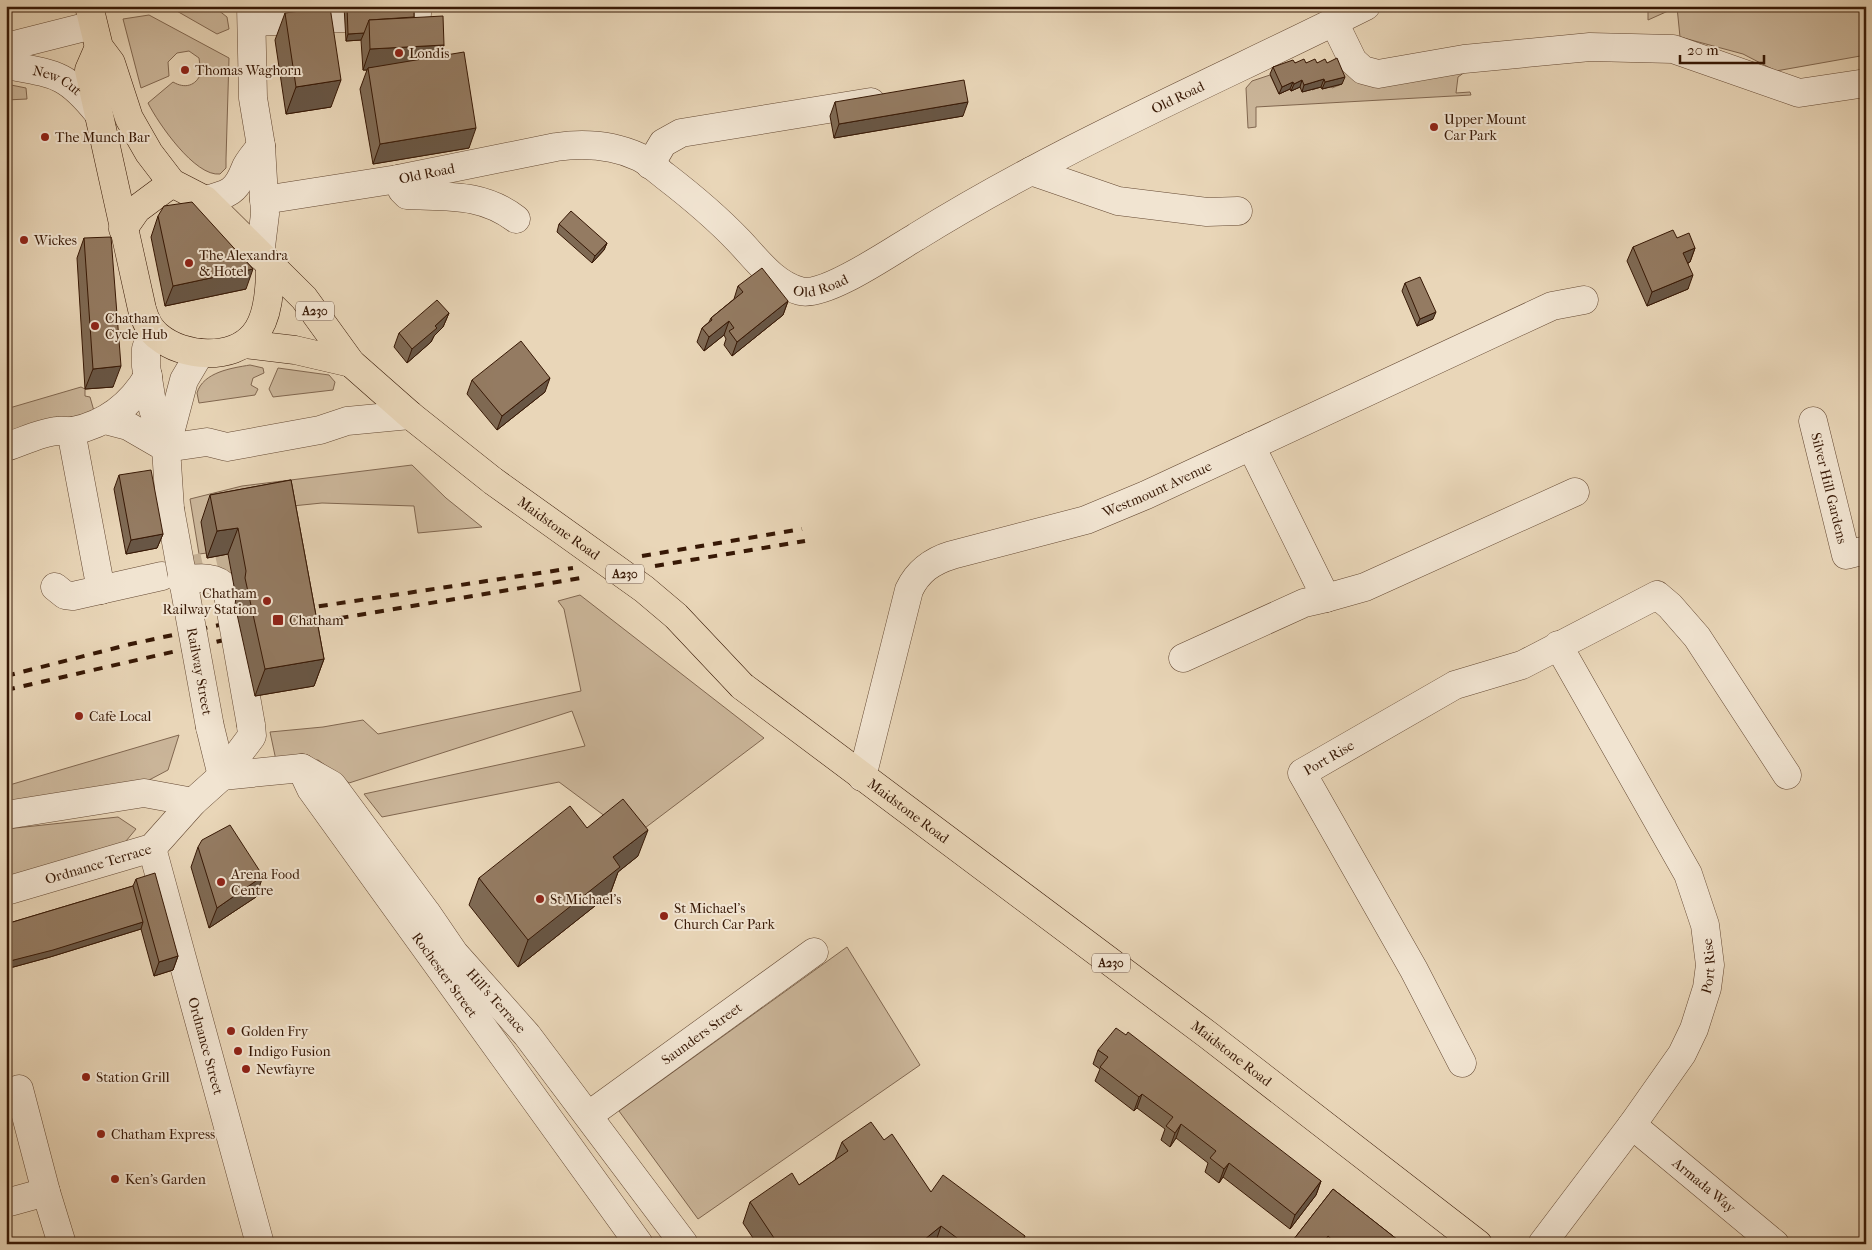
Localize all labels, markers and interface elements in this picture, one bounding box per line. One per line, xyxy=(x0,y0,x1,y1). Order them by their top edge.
scale bar xyxy=(1680,32,1763,64)
text: 20 m xyxy=(1687,41,1719,59)
place label: Londis xyxy=(409,45,450,62)
marker: Londis xyxy=(393,47,405,59)
street label: New Cut xyxy=(31,62,85,99)
place label: Thomas Waghorn xyxy=(195,62,301,79)
marker: Thomas Waghorn xyxy=(179,64,191,76)
street label: Old Road xyxy=(1149,77,1207,118)
place label: Upper Mount Car Park xyxy=(1444,111,1527,144)
marker: Upper Mount Car Park xyxy=(1428,121,1440,133)
place label: The Munch Bar xyxy=(55,129,150,146)
marker: The Munch Bar xyxy=(39,131,51,143)
street label: Old Road xyxy=(397,160,457,188)
place label: Wickes xyxy=(33,232,77,249)
marker: Wickes xyxy=(18,234,30,246)
place label: The Alexandra & Hotel xyxy=(199,247,289,280)
marker: The Alexandra & Hotel xyxy=(183,257,195,269)
street label: Old Road xyxy=(791,270,852,301)
road number: A230 xyxy=(296,302,334,321)
place label: Chatham Cycle Hub xyxy=(105,310,168,343)
marker: Chatham Cycle Hub xyxy=(89,320,101,332)
street label: Silver Hill Gardens xyxy=(1807,431,1851,545)
street label: Westmount Avenue xyxy=(1099,458,1214,522)
street label: Maidstone Road xyxy=(514,493,603,564)
road number: A230 xyxy=(606,564,644,584)
place label: Chatham Railway Station xyxy=(162,585,257,618)
marker: Chatham Railway Station xyxy=(261,595,273,607)
place label: Chatham xyxy=(289,612,344,629)
marker: Chatham xyxy=(271,613,285,627)
street label: Railway Street xyxy=(183,626,216,717)
place label: Cafe Local xyxy=(89,708,151,725)
marker: Cafe Local xyxy=(73,710,85,722)
street label: Port Rise xyxy=(1301,737,1357,779)
street label: Maidstone Road xyxy=(864,775,953,847)
street label: Ordnance Terrace xyxy=(43,841,153,888)
place label: Arena Food Centre xyxy=(230,866,300,899)
marker: Arena Food Centre xyxy=(215,876,227,888)
place label: St Michael's xyxy=(550,891,621,908)
marker: St Michael's xyxy=(534,893,546,905)
place label: St Michael's Church Car Park xyxy=(674,900,775,933)
marker: St Michael's Church Car Park xyxy=(658,910,670,922)
street label: Rochester Street xyxy=(408,929,481,1021)
street label: Port Rise xyxy=(1698,937,1719,996)
road number: A230 xyxy=(1092,954,1130,972)
street label: Hill's Terrace xyxy=(463,965,529,1037)
street label: Ordnance Street xyxy=(184,995,227,1097)
street label: Saunders Street xyxy=(658,999,745,1069)
street label: Maidstone Road xyxy=(1187,1017,1275,1090)
place label: Golden Fry xyxy=(241,1023,309,1040)
marker: Golden Fry xyxy=(225,1025,237,1037)
place label: Indigo Fusion xyxy=(248,1043,331,1060)
marker: Indigo Fusion xyxy=(232,1045,244,1057)
place label: Newfayre xyxy=(256,1061,315,1078)
marker: Newfayre xyxy=(240,1063,252,1075)
place label: Station Grill xyxy=(96,1069,170,1086)
marker: Station Grill xyxy=(80,1071,92,1083)
place label: Chatham Express xyxy=(111,1126,215,1143)
marker: Chatham Express xyxy=(95,1128,107,1140)
street label: Armada Way xyxy=(1668,1154,1739,1217)
place label: Ken's Garden xyxy=(125,1171,206,1188)
marker: Ken's Garden xyxy=(109,1173,121,1185)

